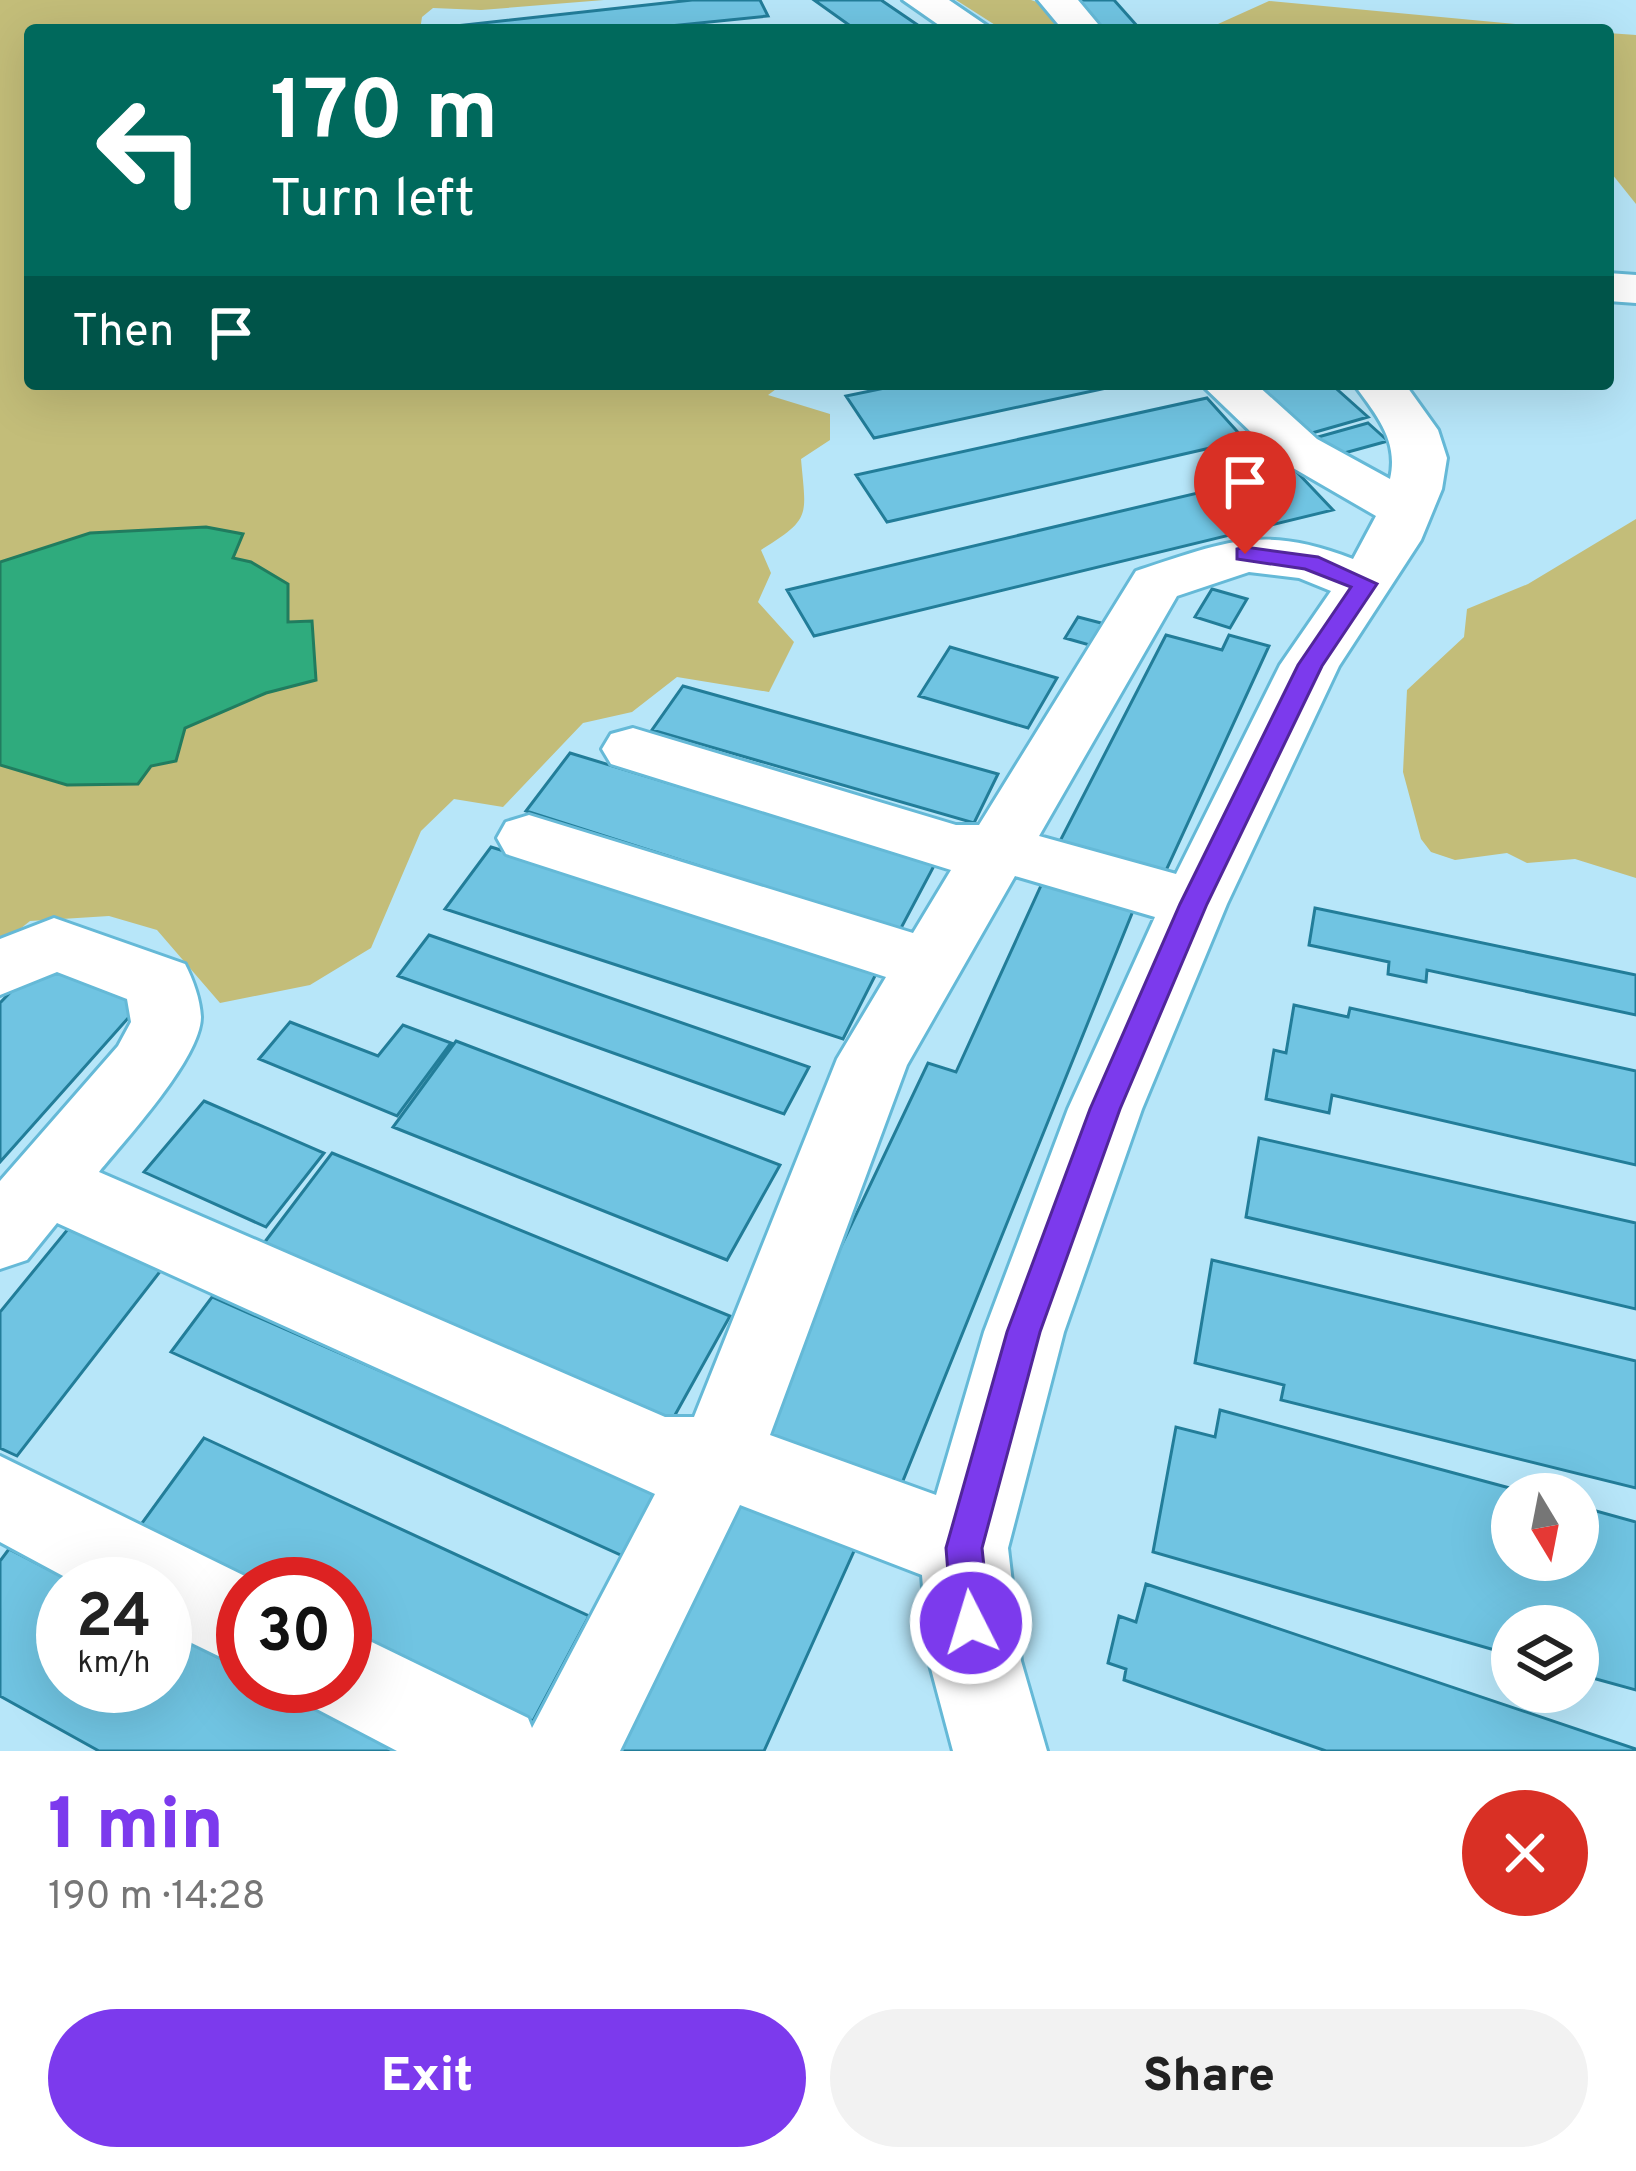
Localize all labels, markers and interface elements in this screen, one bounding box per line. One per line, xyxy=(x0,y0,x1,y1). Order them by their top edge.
text: 170 m xyxy=(270,63,498,169)
icon: left xyxy=(72,72,228,228)
text: Turn left xyxy=(270,167,475,236)
icon: arrive xyxy=(198,300,264,366)
text: Then xyxy=(72,305,174,362)
pin xyxy=(1194,431,1296,554)
icon: arrive xyxy=(1212,449,1278,515)
north arrow xyxy=(1491,1473,1599,1581)
map controls xyxy=(1491,1473,1599,1713)
speed limit sign: 30 xyxy=(216,1557,372,1713)
position arrow xyxy=(908,1560,1034,1686)
text: 24 xyxy=(76,1582,152,1658)
button: layers xyxy=(1491,1605,1599,1713)
text: km/h xyxy=(78,1646,150,1683)
text: 1 min xyxy=(48,1783,224,1875)
button: close xyxy=(1462,1790,1588,1916)
text: 190 m · 14:28 xyxy=(48,1874,266,1923)
button: Exit xyxy=(48,2009,806,2147)
button: Share xyxy=(830,2009,1588,2147)

